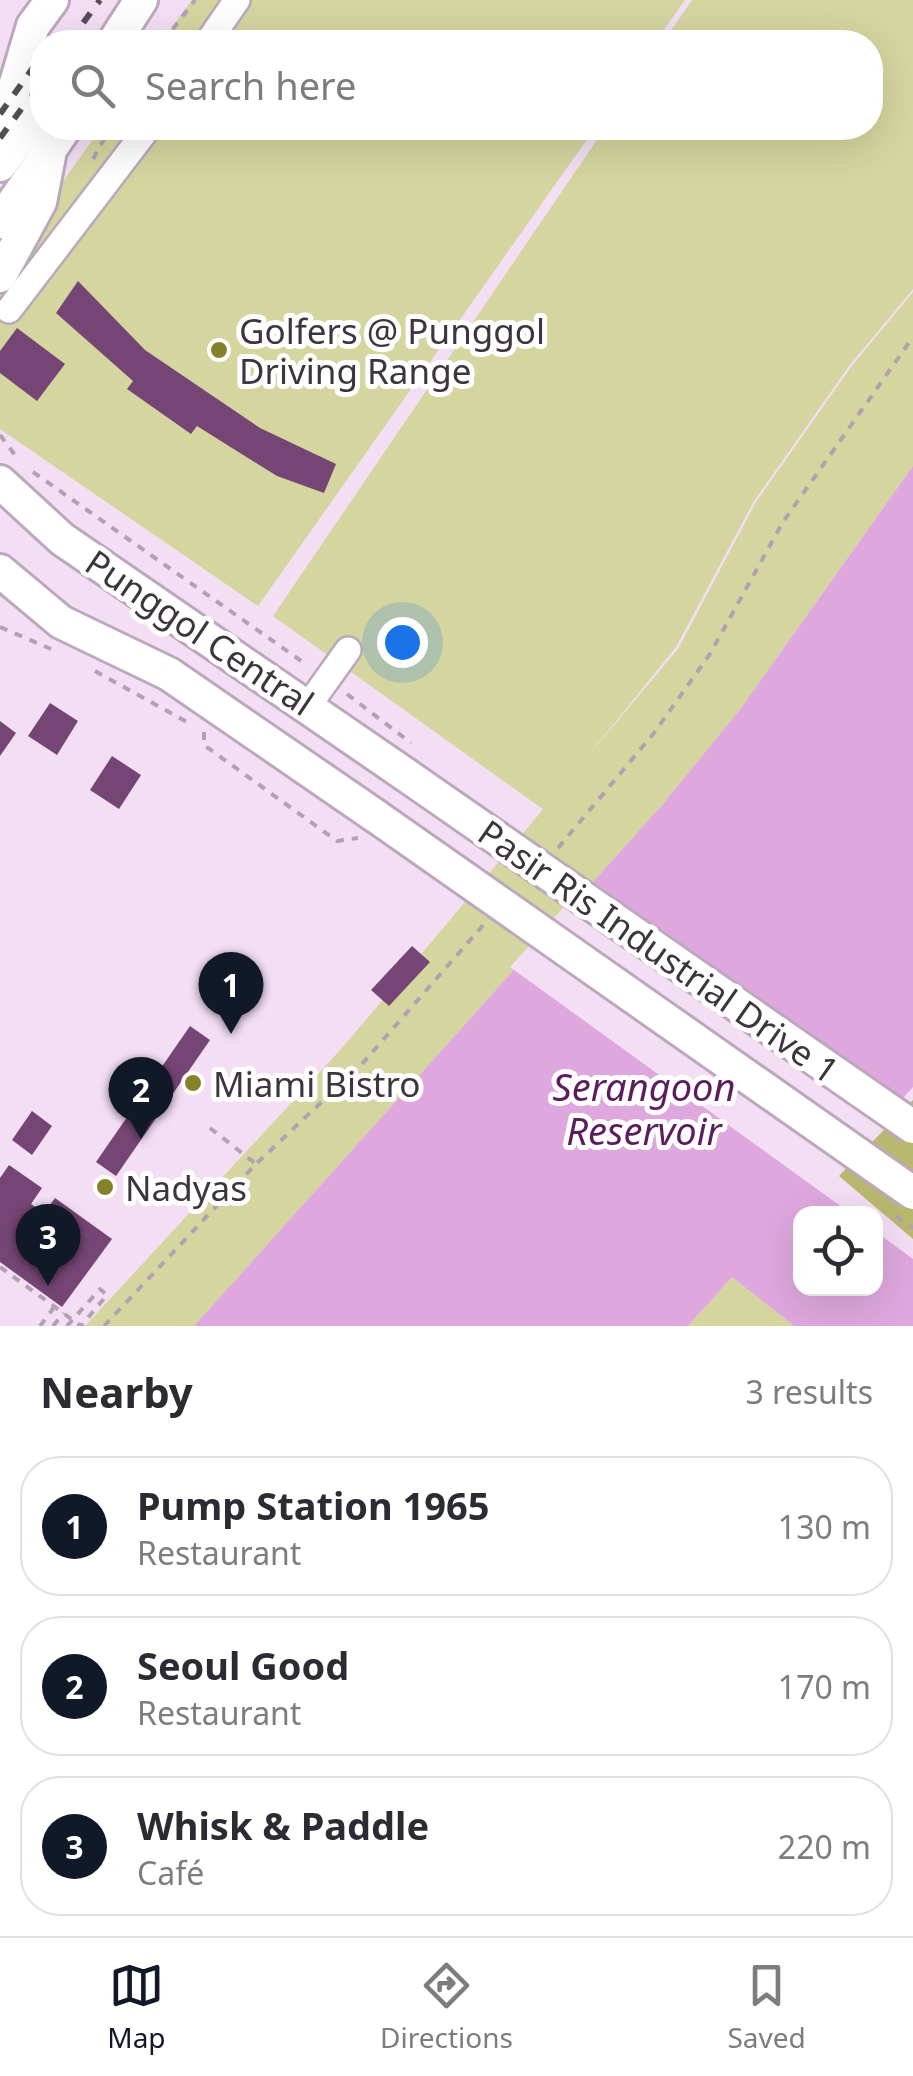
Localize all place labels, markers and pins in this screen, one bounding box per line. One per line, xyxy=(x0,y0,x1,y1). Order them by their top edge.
place label: Golfers @ Punggol Driving Range xyxy=(239,307,545,394)
marker: Golfers @ Punggol Driving Range xyxy=(208,339,230,361)
pin: 1 xyxy=(198,952,264,1034)
pin: 2 xyxy=(108,1056,174,1139)
place label: Miami Bistro xyxy=(213,1060,420,1107)
marker: Miami Bistro xyxy=(182,1072,204,1094)
place label: Nadyas xyxy=(125,1164,247,1211)
marker: Nadyas xyxy=(94,1176,116,1198)
pin: 3 xyxy=(15,1204,80,1286)

